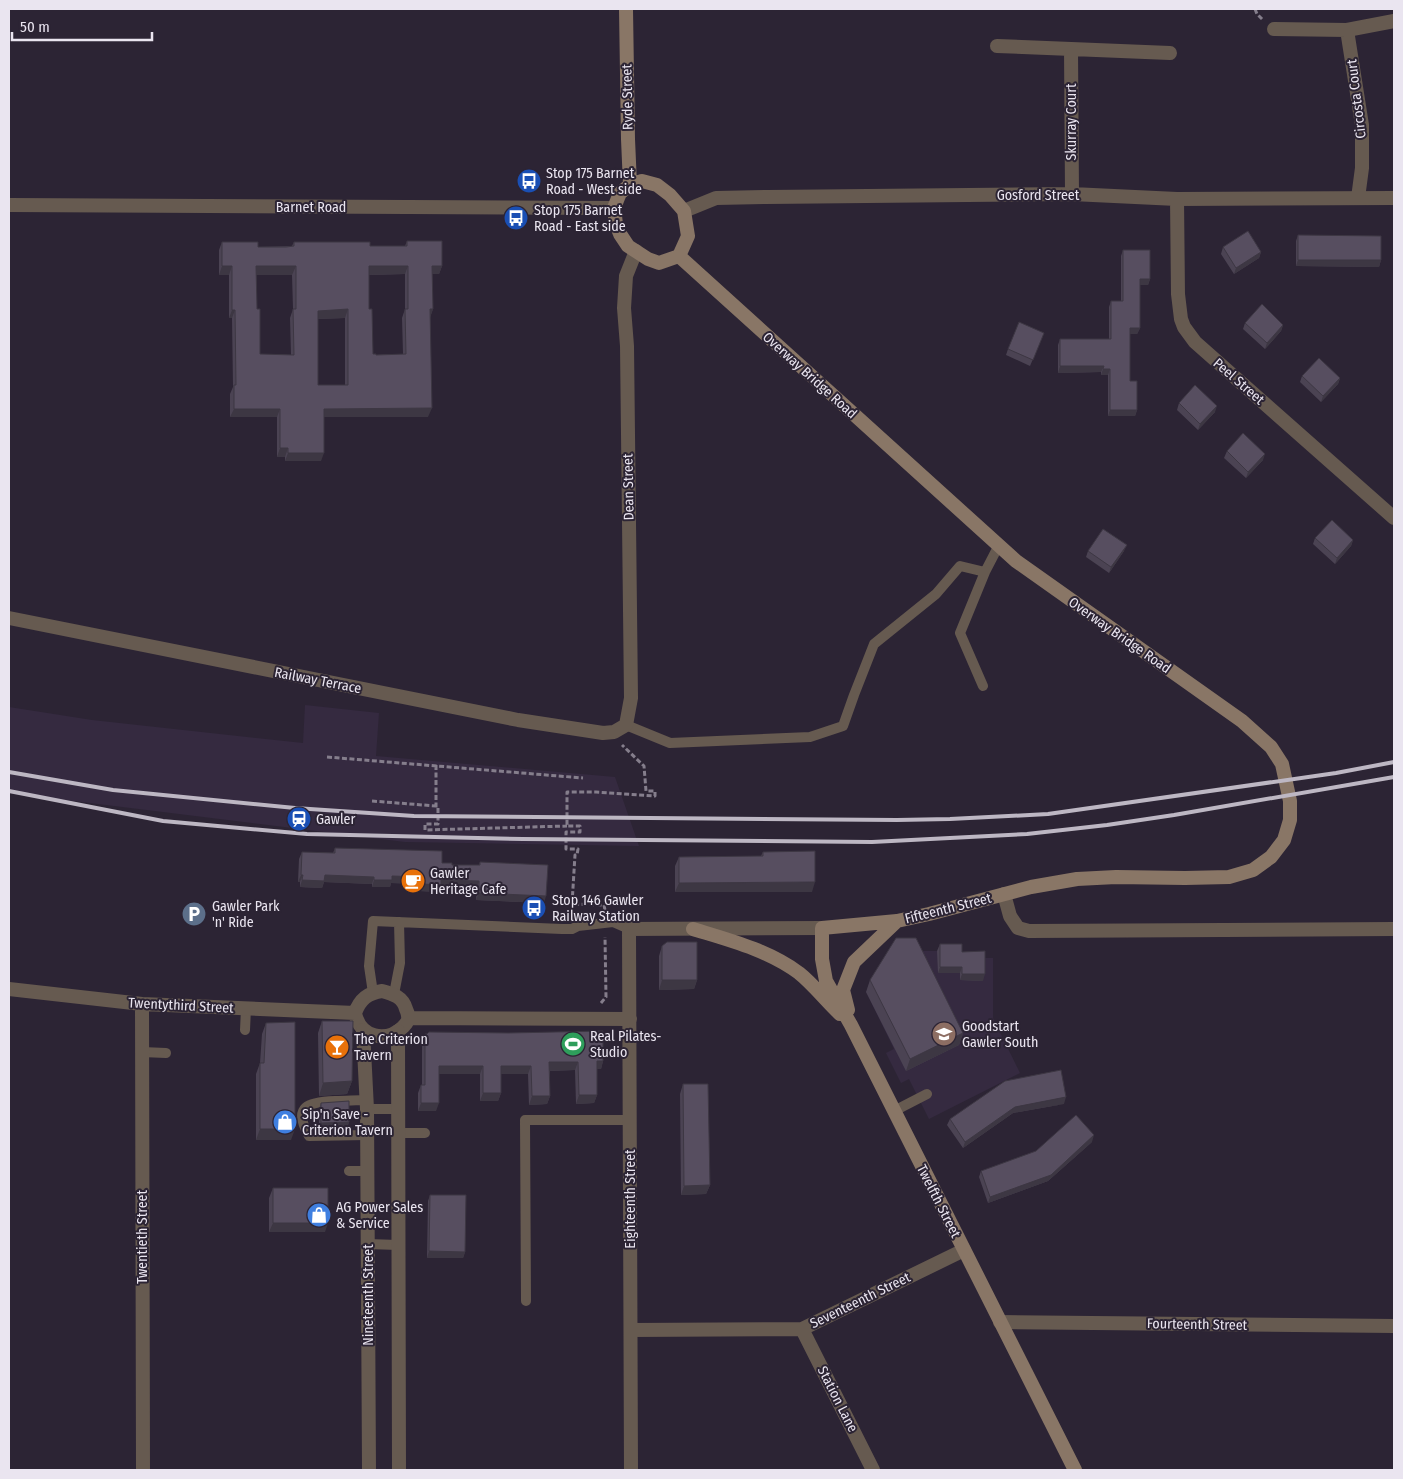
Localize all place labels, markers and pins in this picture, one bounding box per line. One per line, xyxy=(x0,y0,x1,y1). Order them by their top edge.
place label: Stop 175 Barnet Road - West side xyxy=(546,165,642,198)
bus stop icon: Stop 175 Barnet Road - West side xyxy=(516,168,542,194)
place label: Stop 175 Barnet Road - East side xyxy=(534,202,626,235)
bus stop icon: Stop 175 Barnet Road - East side xyxy=(503,205,529,231)
station icon: Gawler xyxy=(286,806,312,832)
place label: Gawler xyxy=(316,811,356,828)
place label: Gawler Heritage Cafe xyxy=(430,865,507,898)
cafe icon: Gawler Heritage Cafe xyxy=(400,868,426,894)
place label: Stop 146 Gawler Railway Station xyxy=(552,892,643,925)
bus stop icon: Stop 146 Gawler Railway Station xyxy=(521,895,547,921)
place label: Gawler Park 'n' Ride xyxy=(212,898,280,931)
parking icon: Gawler Park 'n' Ride xyxy=(181,901,207,927)
place label: Goodstart Gawler South xyxy=(962,1018,1038,1051)
school or university icon: Goodstart Gawler South xyxy=(931,1021,957,1047)
place label: Real Pilates- Studio xyxy=(590,1028,662,1061)
place label: The Criterion Tavern xyxy=(354,1031,428,1064)
sports icon: Real Pilates- Studio xyxy=(560,1031,586,1057)
bar icon: The Criterion Tavern xyxy=(324,1034,350,1060)
place label: Sip'n Save - Criterion Tavern xyxy=(302,1106,393,1139)
shop icon: Sip'n Save - Criterion Tavern xyxy=(272,1109,298,1135)
place label: AG Power Sales & Service xyxy=(336,1199,423,1232)
shop icon: AG Power Sales & Service xyxy=(306,1202,332,1228)

